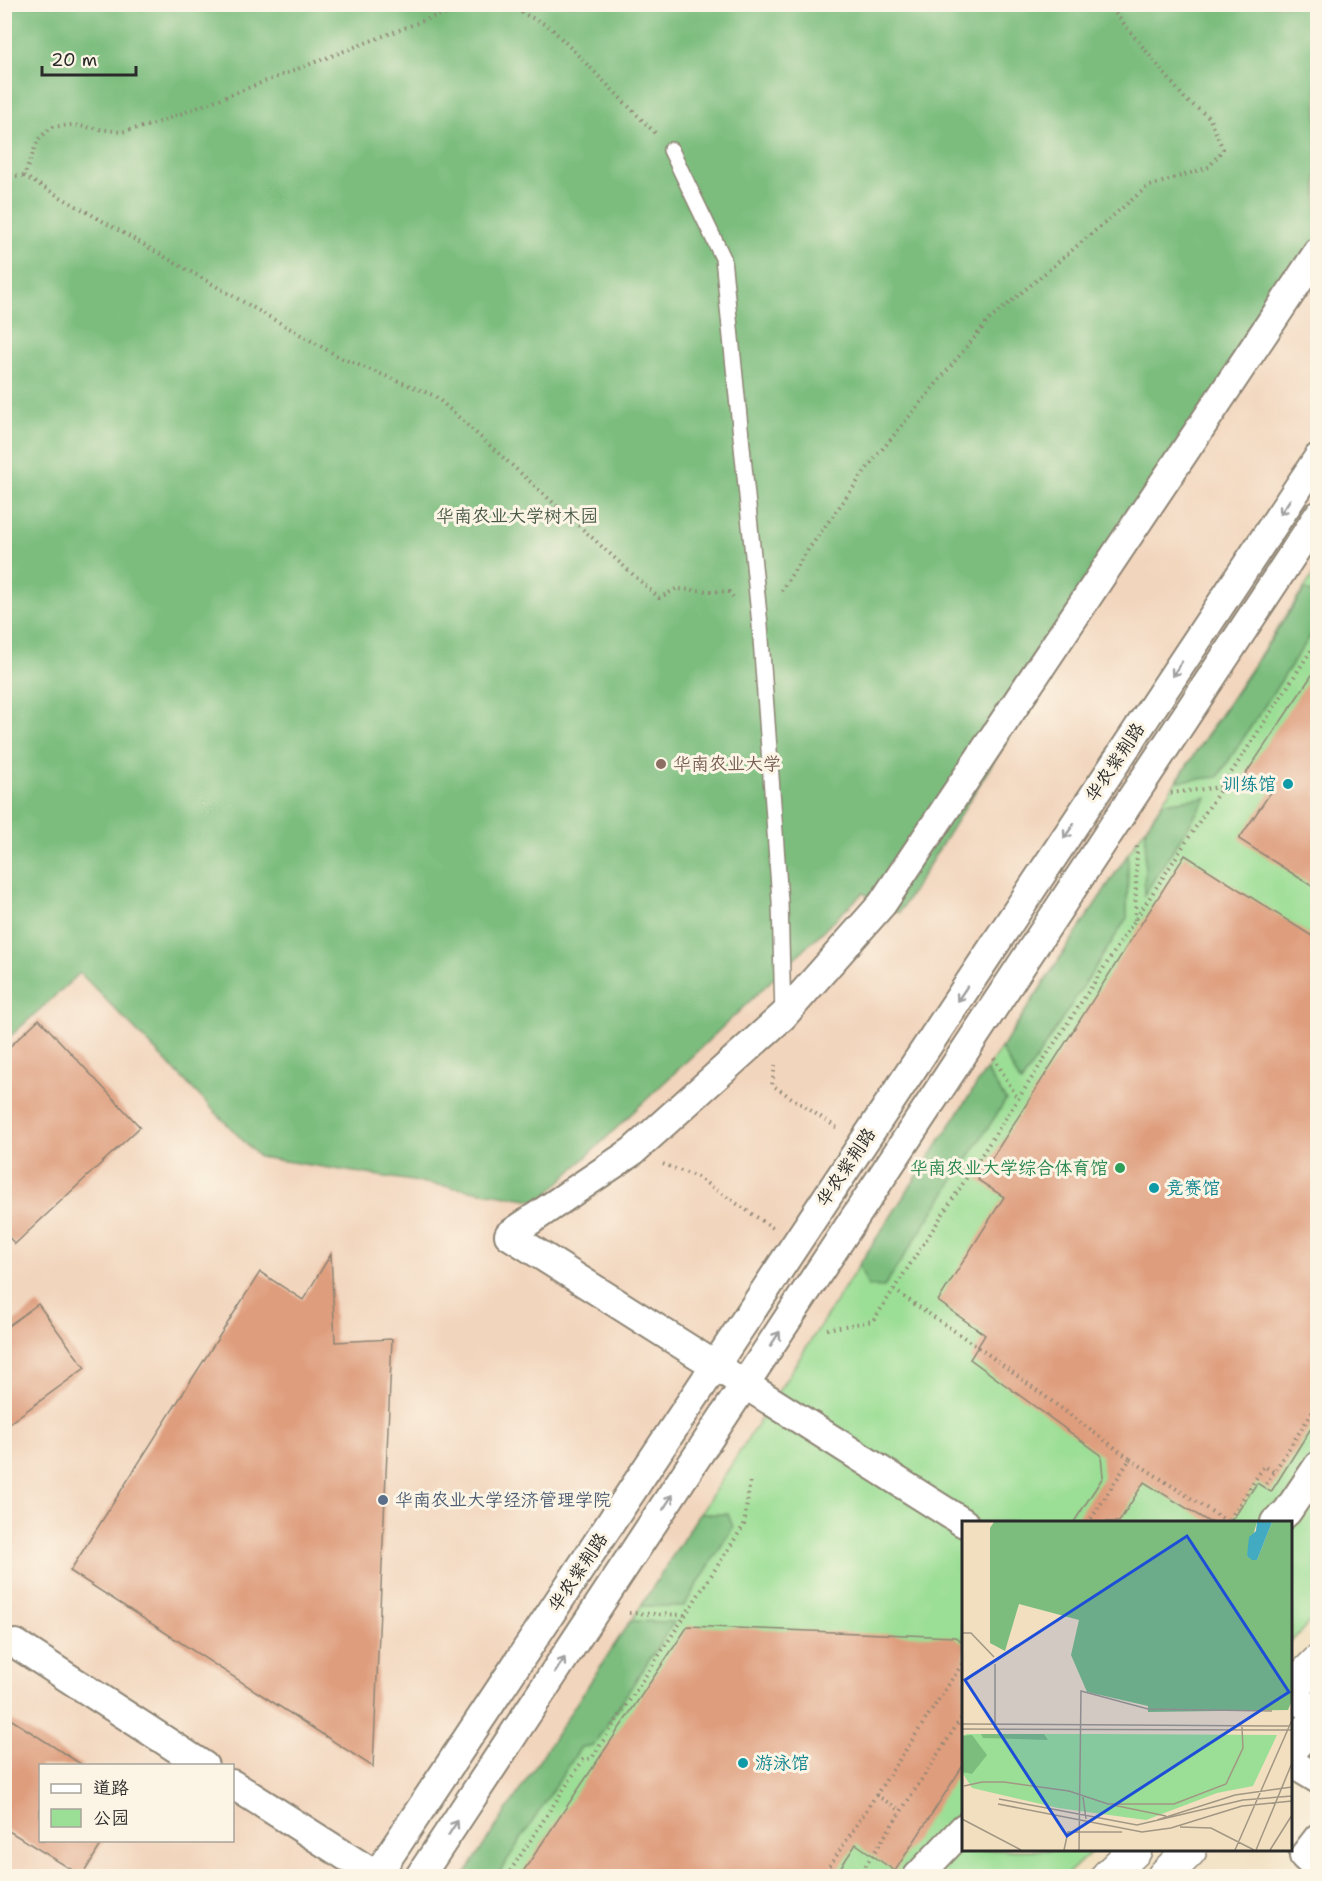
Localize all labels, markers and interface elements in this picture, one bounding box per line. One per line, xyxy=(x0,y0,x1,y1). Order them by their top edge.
scale bar xyxy=(42,39,136,77)
text: 20 m xyxy=(51,48,97,72)
one-way arrow xyxy=(1279,498,1291,514)
park label: 华南农业大学树木园 xyxy=(436,504,598,528)
one-way arrow xyxy=(1171,660,1183,677)
street label: 华农紫荆路 xyxy=(1080,718,1150,806)
place label: 华南农业大学 xyxy=(673,752,781,776)
marker: 华南农业大学 xyxy=(654,757,668,771)
place label: 训练馆 xyxy=(1222,772,1276,796)
marker: 训练馆 xyxy=(1281,777,1295,791)
one-way arrow xyxy=(1063,823,1076,840)
one-way arrow xyxy=(955,985,967,1002)
street label: 华农紫荆路 xyxy=(811,1123,881,1211)
place label: 华南农业大学综合体育馆 xyxy=(910,1156,1108,1180)
marker: 华南农业大学综合体育馆 xyxy=(1113,1161,1127,1175)
place label: 竞赛馆 xyxy=(1166,1176,1220,1200)
marker: 竞赛馆 xyxy=(1147,1181,1161,1195)
one-way arrow xyxy=(769,1332,781,1348)
place label: 华南农业大学经济管理学院 xyxy=(395,1488,611,1512)
marker: 华南农业大学经济管理学院 xyxy=(376,1493,390,1507)
one-way arrow xyxy=(661,1494,674,1511)
inset map xyxy=(962,1521,1292,1851)
street label: 华农紫荆路 xyxy=(543,1528,613,1616)
one-way arrow xyxy=(554,1657,566,1674)
place label: 游泳馆 xyxy=(755,1751,809,1775)
marker: 游泳馆 xyxy=(736,1756,750,1770)
legend xyxy=(39,1764,234,1842)
text: 道路 xyxy=(93,1776,129,1800)
text: 公园 xyxy=(93,1806,129,1830)
one-way arrow xyxy=(446,1819,459,1836)

